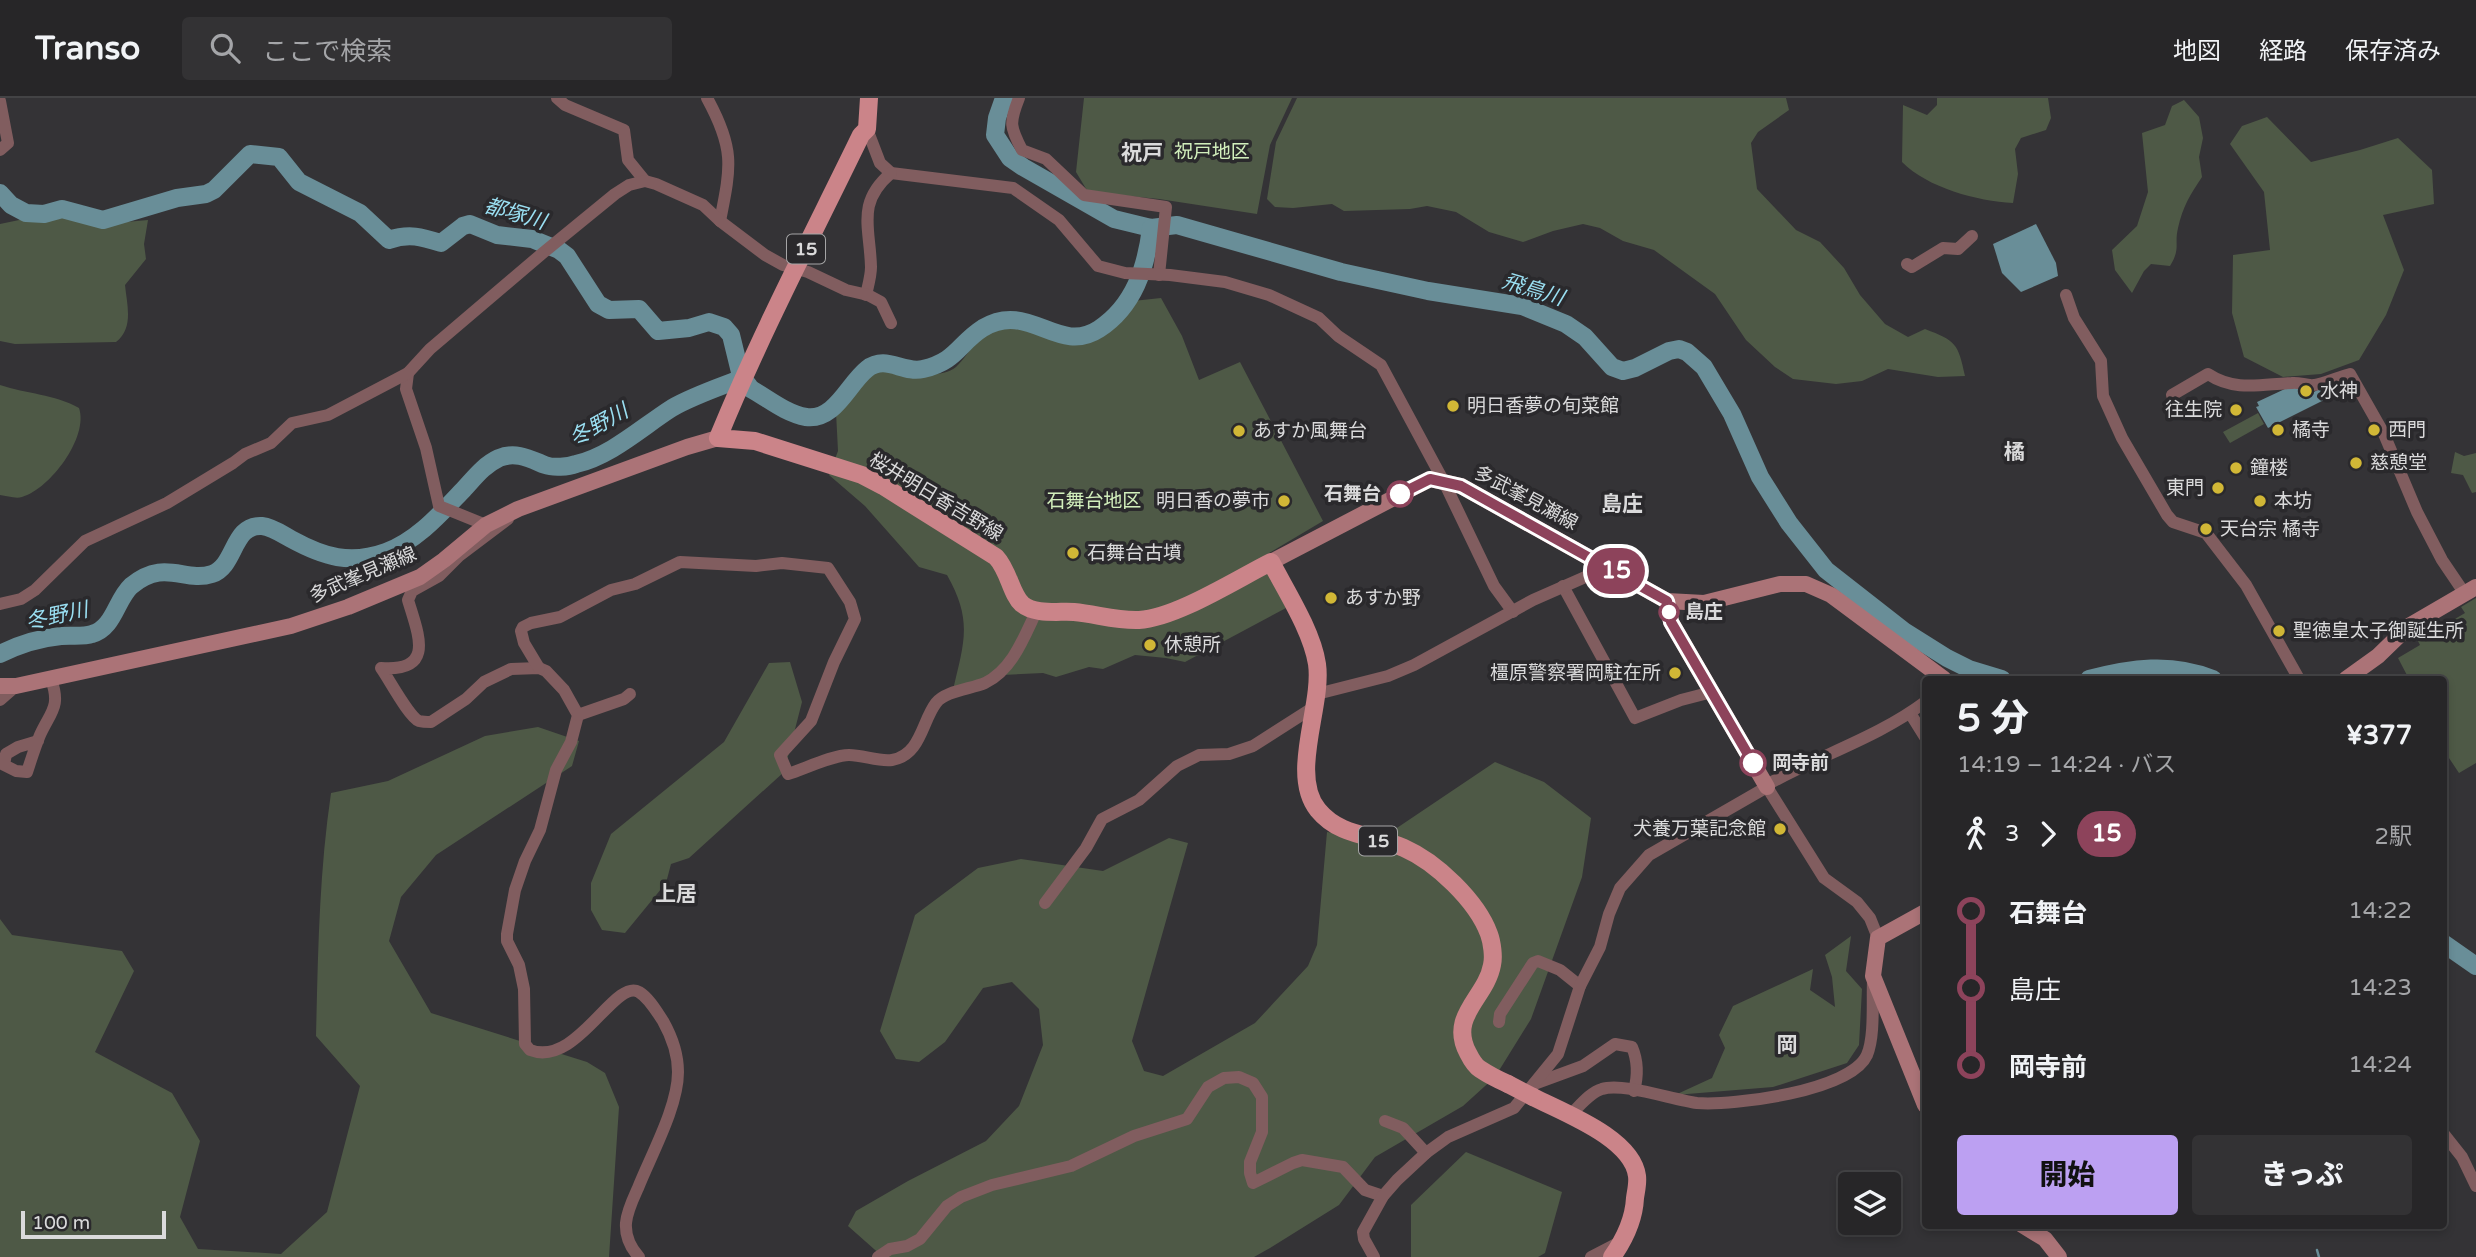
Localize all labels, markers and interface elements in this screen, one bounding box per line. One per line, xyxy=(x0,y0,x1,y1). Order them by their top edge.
search box xyxy=(182,17,672,80)
text: Transo xyxy=(35,29,140,68)
icon: search xyxy=(206,29,244,67)
text: ここで検索 xyxy=(262,36,392,67)
text: 地図 xyxy=(2173,37,2221,66)
text: 経路 xyxy=(2259,37,2307,66)
text: 保存済み xyxy=(2345,37,2441,66)
district label: 祝戸 xyxy=(1121,141,1163,166)
park label: 祝戸地区 xyxy=(1174,141,1250,163)
water label: 都塚川 xyxy=(481,193,551,235)
road number: 15 xyxy=(787,234,825,264)
water label: 飛鳥川 xyxy=(1499,269,1569,312)
place label: 水神 xyxy=(2320,380,2358,402)
marker: 水神 xyxy=(2298,383,2314,399)
place label: 明日香夢の旬菜館 xyxy=(1467,395,1619,417)
water label: 冬野川 xyxy=(565,398,634,451)
marker: 明日香夢の旬菜館 xyxy=(1445,398,1461,414)
place label: 往生院 xyxy=(2165,399,2222,421)
marker: 往生院 xyxy=(2228,402,2244,418)
place label: 橘寺 xyxy=(2292,419,2330,441)
place label: 西門 xyxy=(2388,419,2426,441)
place label: あすか風舞台 xyxy=(1253,420,1367,442)
marker: 橘寺 xyxy=(2270,422,2286,438)
marker: 西門 xyxy=(2366,422,2382,438)
marker: あすか風舞台 xyxy=(1231,423,1247,439)
district label: 橘 xyxy=(2004,440,2025,465)
street label: 桜井明日香吉野線 xyxy=(865,448,1007,546)
place label: 慈憩堂 xyxy=(2370,452,2427,474)
marker: 慈憩堂 xyxy=(2348,455,2364,471)
place label: 鐘楼 xyxy=(2250,457,2288,479)
marker: 鐘楼 xyxy=(2228,460,2244,476)
street label: 多武峯見瀬線 xyxy=(1471,462,1581,534)
place label: 東門 xyxy=(2166,477,2204,499)
marker: 東門 xyxy=(2210,480,2226,496)
marker: 石舞台 xyxy=(1387,481,1413,507)
place label: 石舞台 xyxy=(1324,483,1381,505)
park label: 石舞台地区 xyxy=(1046,490,1142,512)
place label: 明日香の夢市 xyxy=(1156,490,1270,512)
place label: 本坊 xyxy=(2274,490,2312,512)
district label: 島庄 xyxy=(1601,492,1643,517)
marker: 明日香の夢市 xyxy=(1276,493,1292,509)
marker: 本坊 xyxy=(2252,493,2268,509)
place label: 天台宗 橘寺 xyxy=(2220,518,2320,540)
marker: 天台宗 橘寺 xyxy=(2198,521,2214,537)
place label: 石舞台古墳 xyxy=(1087,542,1182,564)
street label: 多武峯見瀬線 xyxy=(306,543,420,607)
marker: 石舞台古墳 xyxy=(1065,545,1081,561)
line badge: 15 xyxy=(1584,548,1648,594)
text: 15 xyxy=(1601,556,1631,585)
place label: あすか野 xyxy=(1345,587,1421,609)
marker: あすか野 xyxy=(1323,590,1339,606)
water label: 冬野川 xyxy=(24,597,92,635)
place label: 島庄 xyxy=(1685,601,1723,623)
marker: 島庄 xyxy=(1659,602,1679,622)
place label: 聖徳皇太子御誕生所 xyxy=(2293,620,2464,642)
marker: 聖徳皇太子御誕生所 xyxy=(2271,623,2287,639)
place label: 休憩所 xyxy=(1164,634,1221,656)
marker: 休憩所 xyxy=(1142,637,1158,653)
place label: 橿原警察署岡駐在所 xyxy=(1490,662,1661,684)
marker: 橿原警察署岡駐在所 xyxy=(1667,665,1683,681)
text: 5 分 xyxy=(1957,696,2029,742)
text: ¥377 xyxy=(2346,720,2412,751)
marker: 岡寺前 xyxy=(1740,750,1766,776)
text: 14:19 – 14:24 · バス xyxy=(1957,751,2176,779)
place label: 岡寺前 xyxy=(1772,752,1829,774)
icon: walk xyxy=(1957,815,1995,853)
icon: forward xyxy=(2029,815,2067,853)
place label: 犬養万葉記念館 xyxy=(1633,818,1766,840)
text: 15 xyxy=(2091,819,2122,848)
text: 3 xyxy=(2005,820,2019,848)
marker: 犬養万葉記念館 xyxy=(1772,821,1788,837)
text: 2駅 xyxy=(2375,823,2412,851)
road number: 15 xyxy=(1359,826,1397,856)
district label: 上居 xyxy=(655,882,697,907)
text: 14:22 xyxy=(2348,897,2412,925)
text: 石舞台 xyxy=(2009,898,2087,929)
text: 14:23 xyxy=(2348,974,2412,1002)
text: 島庄 xyxy=(2009,975,2061,1006)
district label: 岡 xyxy=(1777,1033,1798,1058)
text: 14:24 xyxy=(2348,1051,2412,1079)
text: 岡寺前 xyxy=(2009,1052,2087,1083)
button: 開始 xyxy=(1957,1135,2178,1215)
button: きっぷ xyxy=(2192,1135,2412,1215)
map controls xyxy=(1838,1172,1901,1235)
button: layers xyxy=(1838,1172,1901,1235)
scale bar xyxy=(21,1208,166,1240)
text: 100 m xyxy=(32,1212,90,1234)

